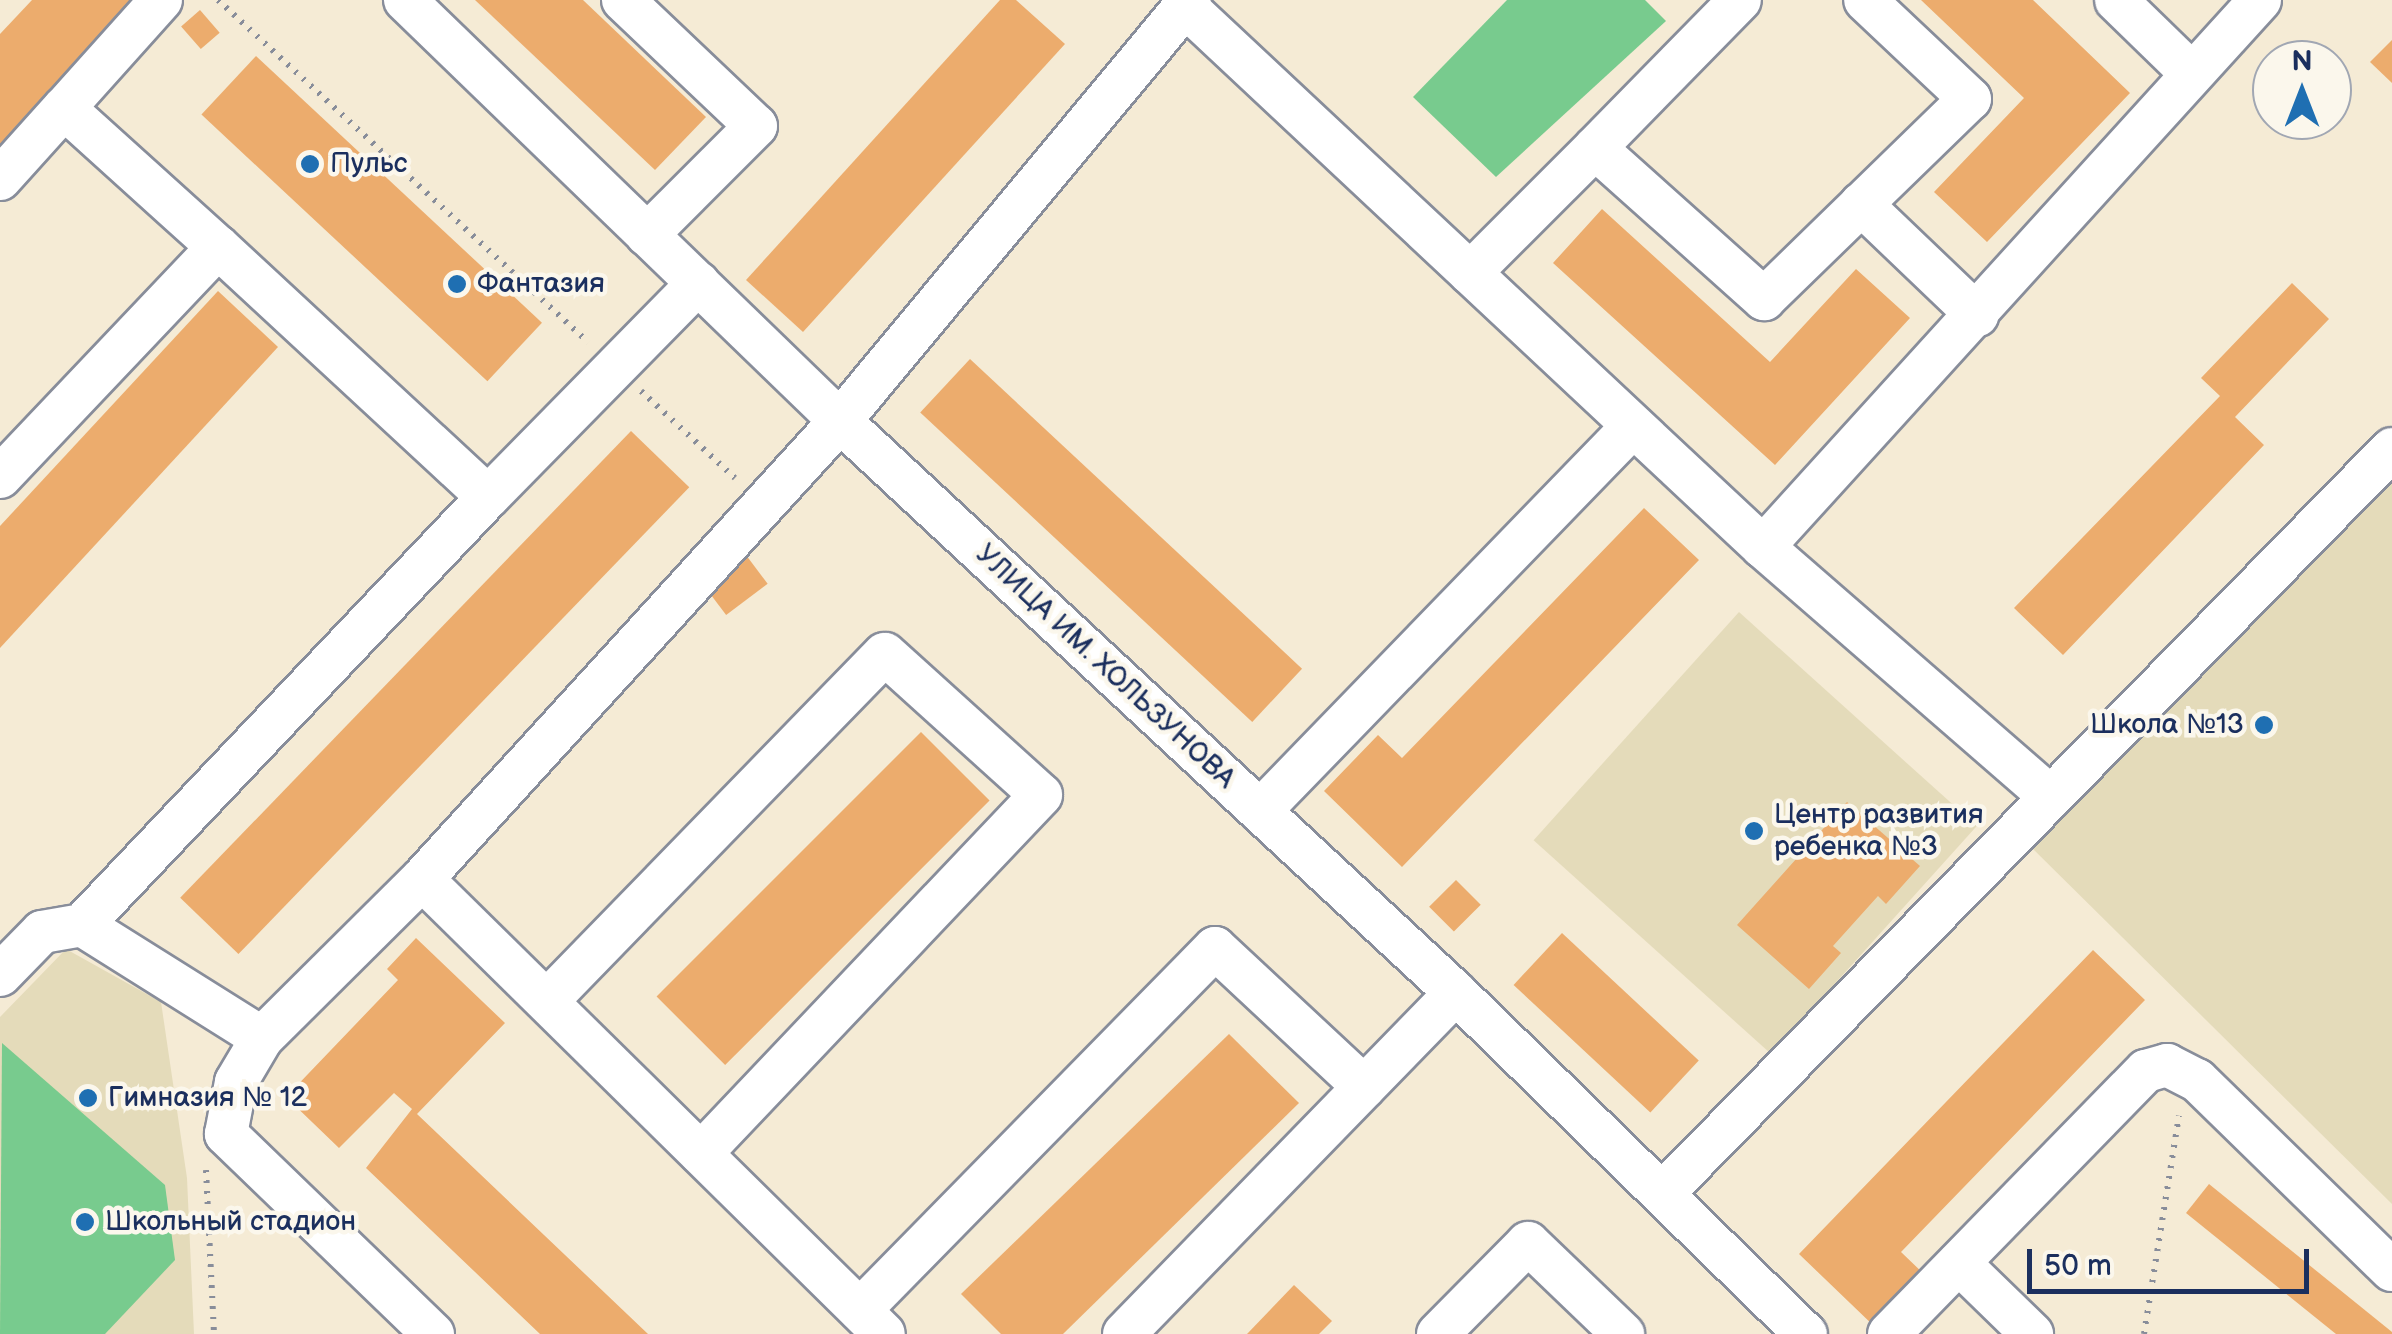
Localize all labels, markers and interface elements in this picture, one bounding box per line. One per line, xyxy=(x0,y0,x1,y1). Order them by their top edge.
north arrow xyxy=(2252,40,2352,140)
text: N xyxy=(2291,45,2313,78)
place label: Пульс xyxy=(330,147,407,181)
marker: Пульс xyxy=(299,153,321,175)
place label: Фантазия xyxy=(477,267,605,301)
marker: Фантазия xyxy=(446,273,468,295)
street label: УЛИЦА ИМ. ХОЛЬЗУНОВА xyxy=(968,538,1242,796)
place label: Школа №13 xyxy=(2090,708,2244,742)
marker: Школа №13 xyxy=(2253,714,2275,736)
place label: Центр развития ребенка №3 xyxy=(1774,798,1984,864)
marker: Центр развития ребенка №3 xyxy=(1743,820,1765,842)
place label: Гимназия № 12 xyxy=(108,1081,307,1115)
marker: Гимназия № 12 xyxy=(77,1087,99,1109)
place label: Школьный стадион xyxy=(105,1205,356,1239)
marker: Школьный стадион xyxy=(74,1211,96,1233)
scale bar xyxy=(2032,1229,2314,1291)
text: 50 m xyxy=(2044,1248,2112,1284)

